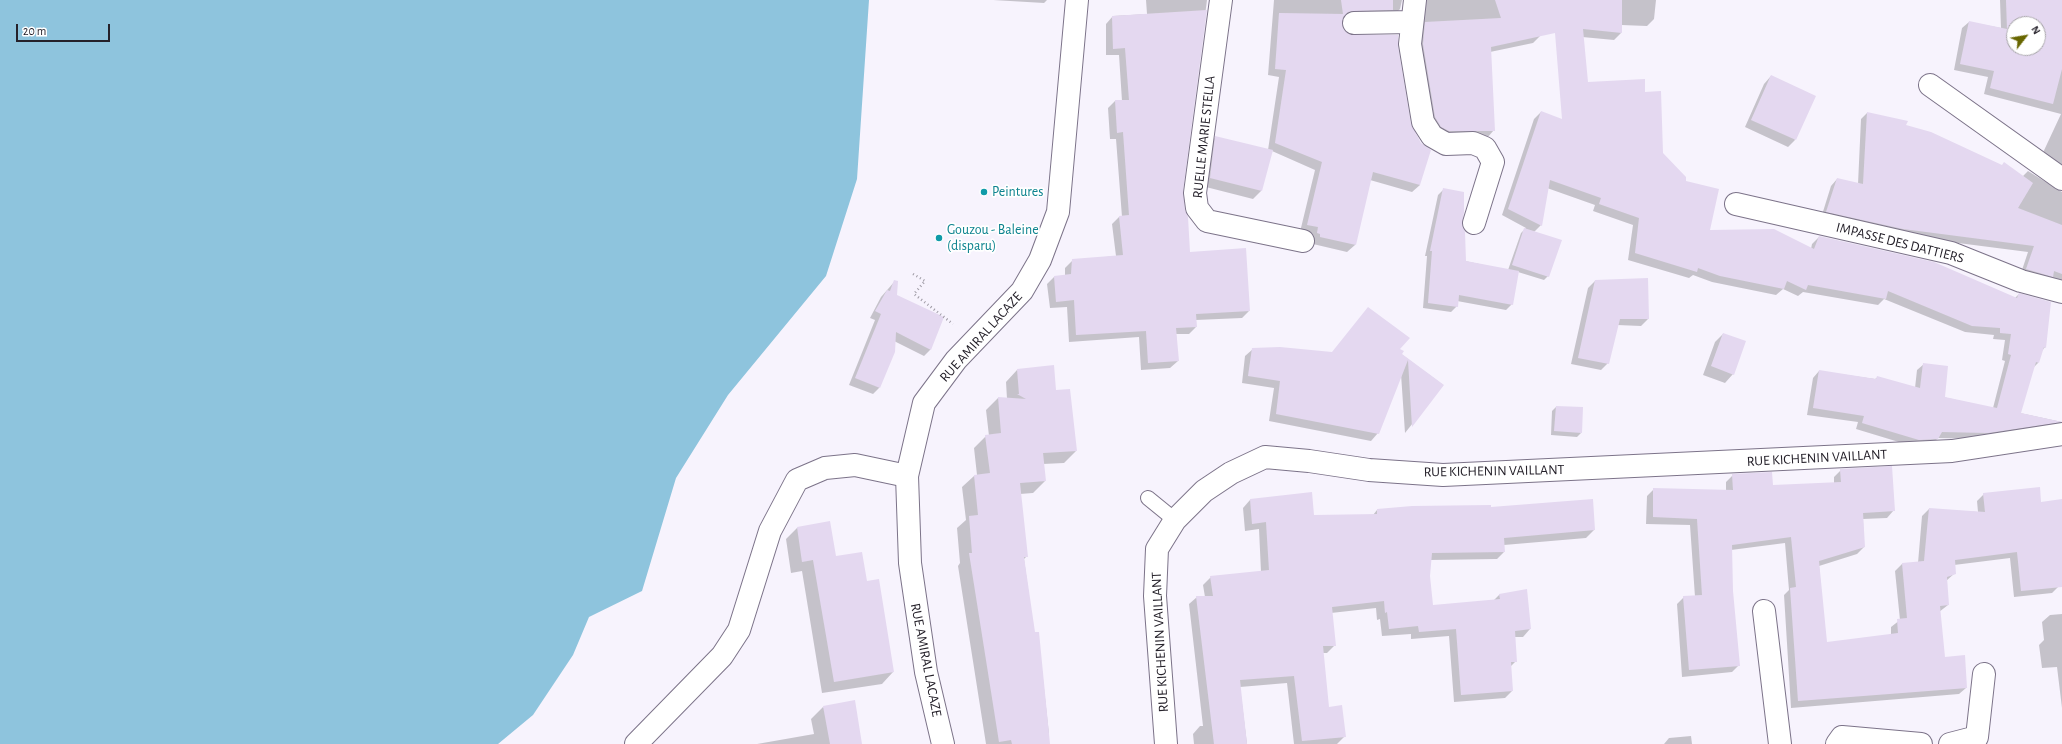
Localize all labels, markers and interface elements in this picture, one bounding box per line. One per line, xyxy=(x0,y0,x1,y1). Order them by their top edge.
scale bar xyxy=(18,16,112,42)
north arrow xyxy=(2006,16,2046,56)
text: N xyxy=(2029,24,2043,36)
text: 20 m xyxy=(23,25,46,37)
street label: RUELLE MARIE STELLA xyxy=(1189,75,1219,199)
place label: Peintures xyxy=(992,184,1043,200)
marker: Peintures xyxy=(979,187,989,197)
street label: IMPASSE DES DATTIERS xyxy=(1834,219,1966,267)
place label: Gouzou - Baleine (disparu) xyxy=(947,222,1039,254)
marker: Gouzou - Baleine (disparu) xyxy=(934,233,944,243)
street label: RUE AMIRAL LACAZE xyxy=(936,288,1026,386)
street label: RUE KICHENIN VAILLANT xyxy=(1746,446,1888,470)
street label: RUE KICHENIN VAILLANT xyxy=(1424,461,1564,481)
street label: RUE KICHENIN VAILLANT xyxy=(1148,571,1172,713)
street label: RUE AMIRAL LACAZE xyxy=(907,602,945,718)

